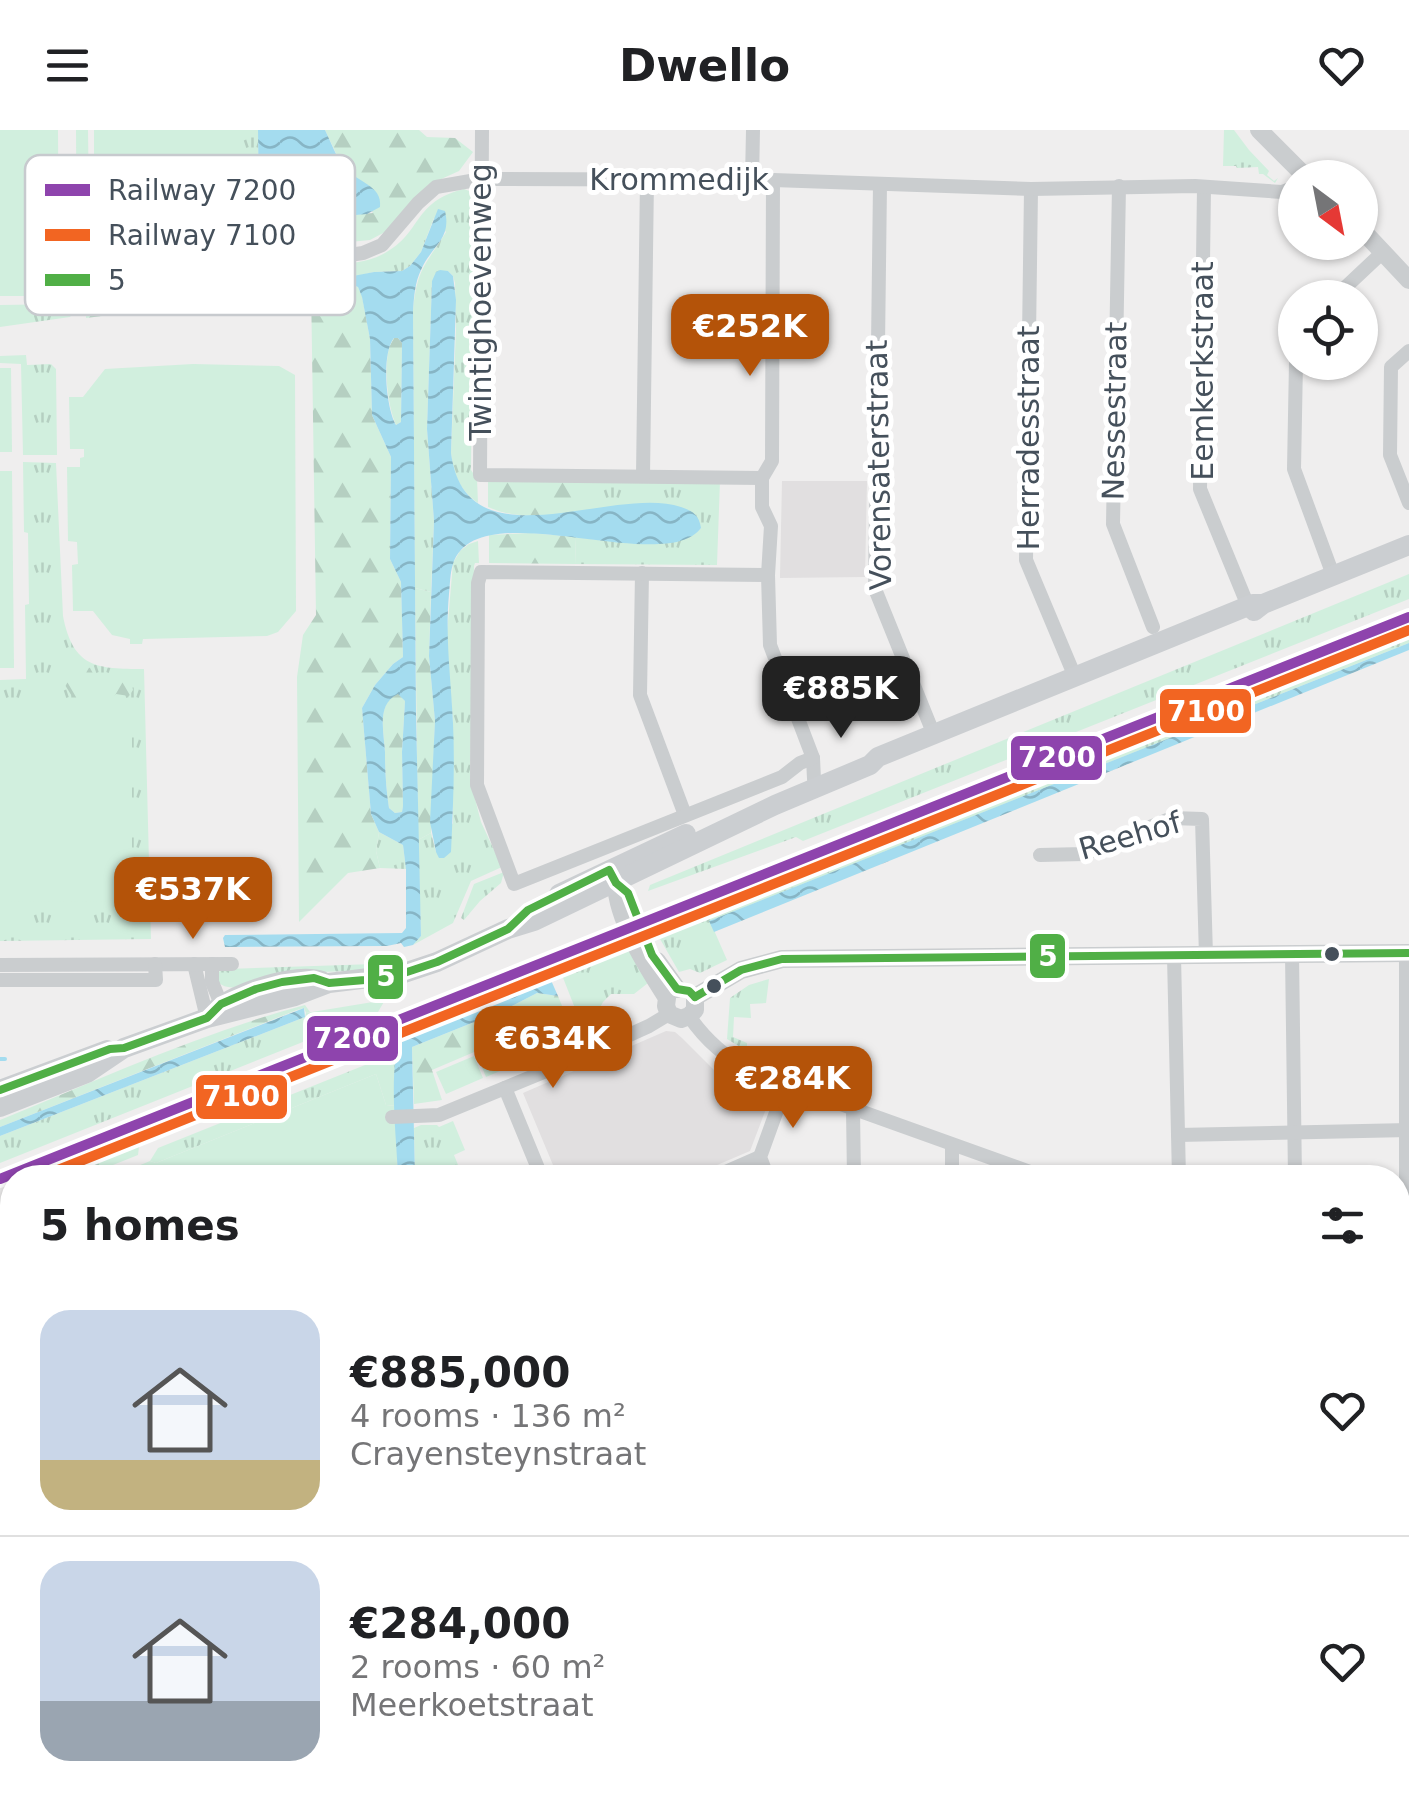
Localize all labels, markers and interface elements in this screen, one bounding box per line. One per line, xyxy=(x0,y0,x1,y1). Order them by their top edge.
icon: menu xyxy=(40,38,95,93)
icon: heart xyxy=(1314,38,1369,93)
text: Dwello xyxy=(619,39,790,92)
legend xyxy=(25,155,355,315)
north arrow xyxy=(1278,160,1378,260)
map controls xyxy=(1278,160,1378,380)
street label: Krommedijk xyxy=(589,162,769,197)
street label: Twintighoevenweg xyxy=(463,163,498,442)
text: Railway 7200 xyxy=(108,174,296,207)
text: Railway 7100 xyxy=(108,219,296,252)
street label: Eemkerkstraat xyxy=(1185,261,1220,481)
text: 5 xyxy=(108,264,126,297)
button: locate xyxy=(1278,280,1378,380)
pin: €252K xyxy=(680,294,820,379)
text: €252K xyxy=(693,307,807,345)
street label: Nessestraat xyxy=(1095,321,1134,501)
street label: Herradesstraat xyxy=(1011,325,1046,550)
street label: Vorensaterstraat xyxy=(859,339,898,591)
pin: €885K xyxy=(771,656,911,741)
text: €885K xyxy=(784,669,898,707)
line badge: 7100 xyxy=(1158,687,1253,735)
text: 7100 xyxy=(1167,695,1245,728)
line badge: 7200 xyxy=(1009,734,1104,782)
text: 7200 xyxy=(1018,741,1096,774)
street label: Reehof xyxy=(1075,804,1186,867)
pin: €537K xyxy=(123,857,263,942)
text: €537K xyxy=(136,870,250,908)
line badge: 5 xyxy=(1028,932,1067,980)
text: 5 xyxy=(1038,940,1058,973)
unlabelled marker xyxy=(1322,944,1342,964)
line badge: 5 xyxy=(366,953,405,1001)
text: 5 xyxy=(376,960,396,993)
unlabelled marker xyxy=(704,976,724,996)
pin: €634K xyxy=(483,1006,623,1091)
line badge: 7200 xyxy=(305,1014,400,1063)
text: €634K xyxy=(496,1019,610,1057)
text: 7200 xyxy=(313,1022,391,1055)
pin: €284K xyxy=(723,1046,863,1131)
text: €284K xyxy=(736,1059,850,1097)
line badge: 7100 xyxy=(194,1073,289,1121)
text: 7100 xyxy=(202,1080,280,1113)
icon: filters xyxy=(1315,1198,1370,1253)
text: 5 homes xyxy=(40,1201,240,1250)
text: €885,000 xyxy=(350,1348,571,1397)
icon: home xyxy=(120,1350,240,1470)
icon: heart xyxy=(1315,1383,1370,1438)
text: 4 rooms · 136 m² xyxy=(350,1397,626,1435)
text: Crayensteynstraat xyxy=(350,1435,646,1473)
text: €284,000 xyxy=(350,1599,571,1648)
icon: home xyxy=(120,1601,240,1721)
icon: heart xyxy=(1315,1634,1370,1689)
text: 2 rooms · 60 m² xyxy=(350,1648,605,1686)
text: Meerkoetstraat xyxy=(350,1686,593,1724)

